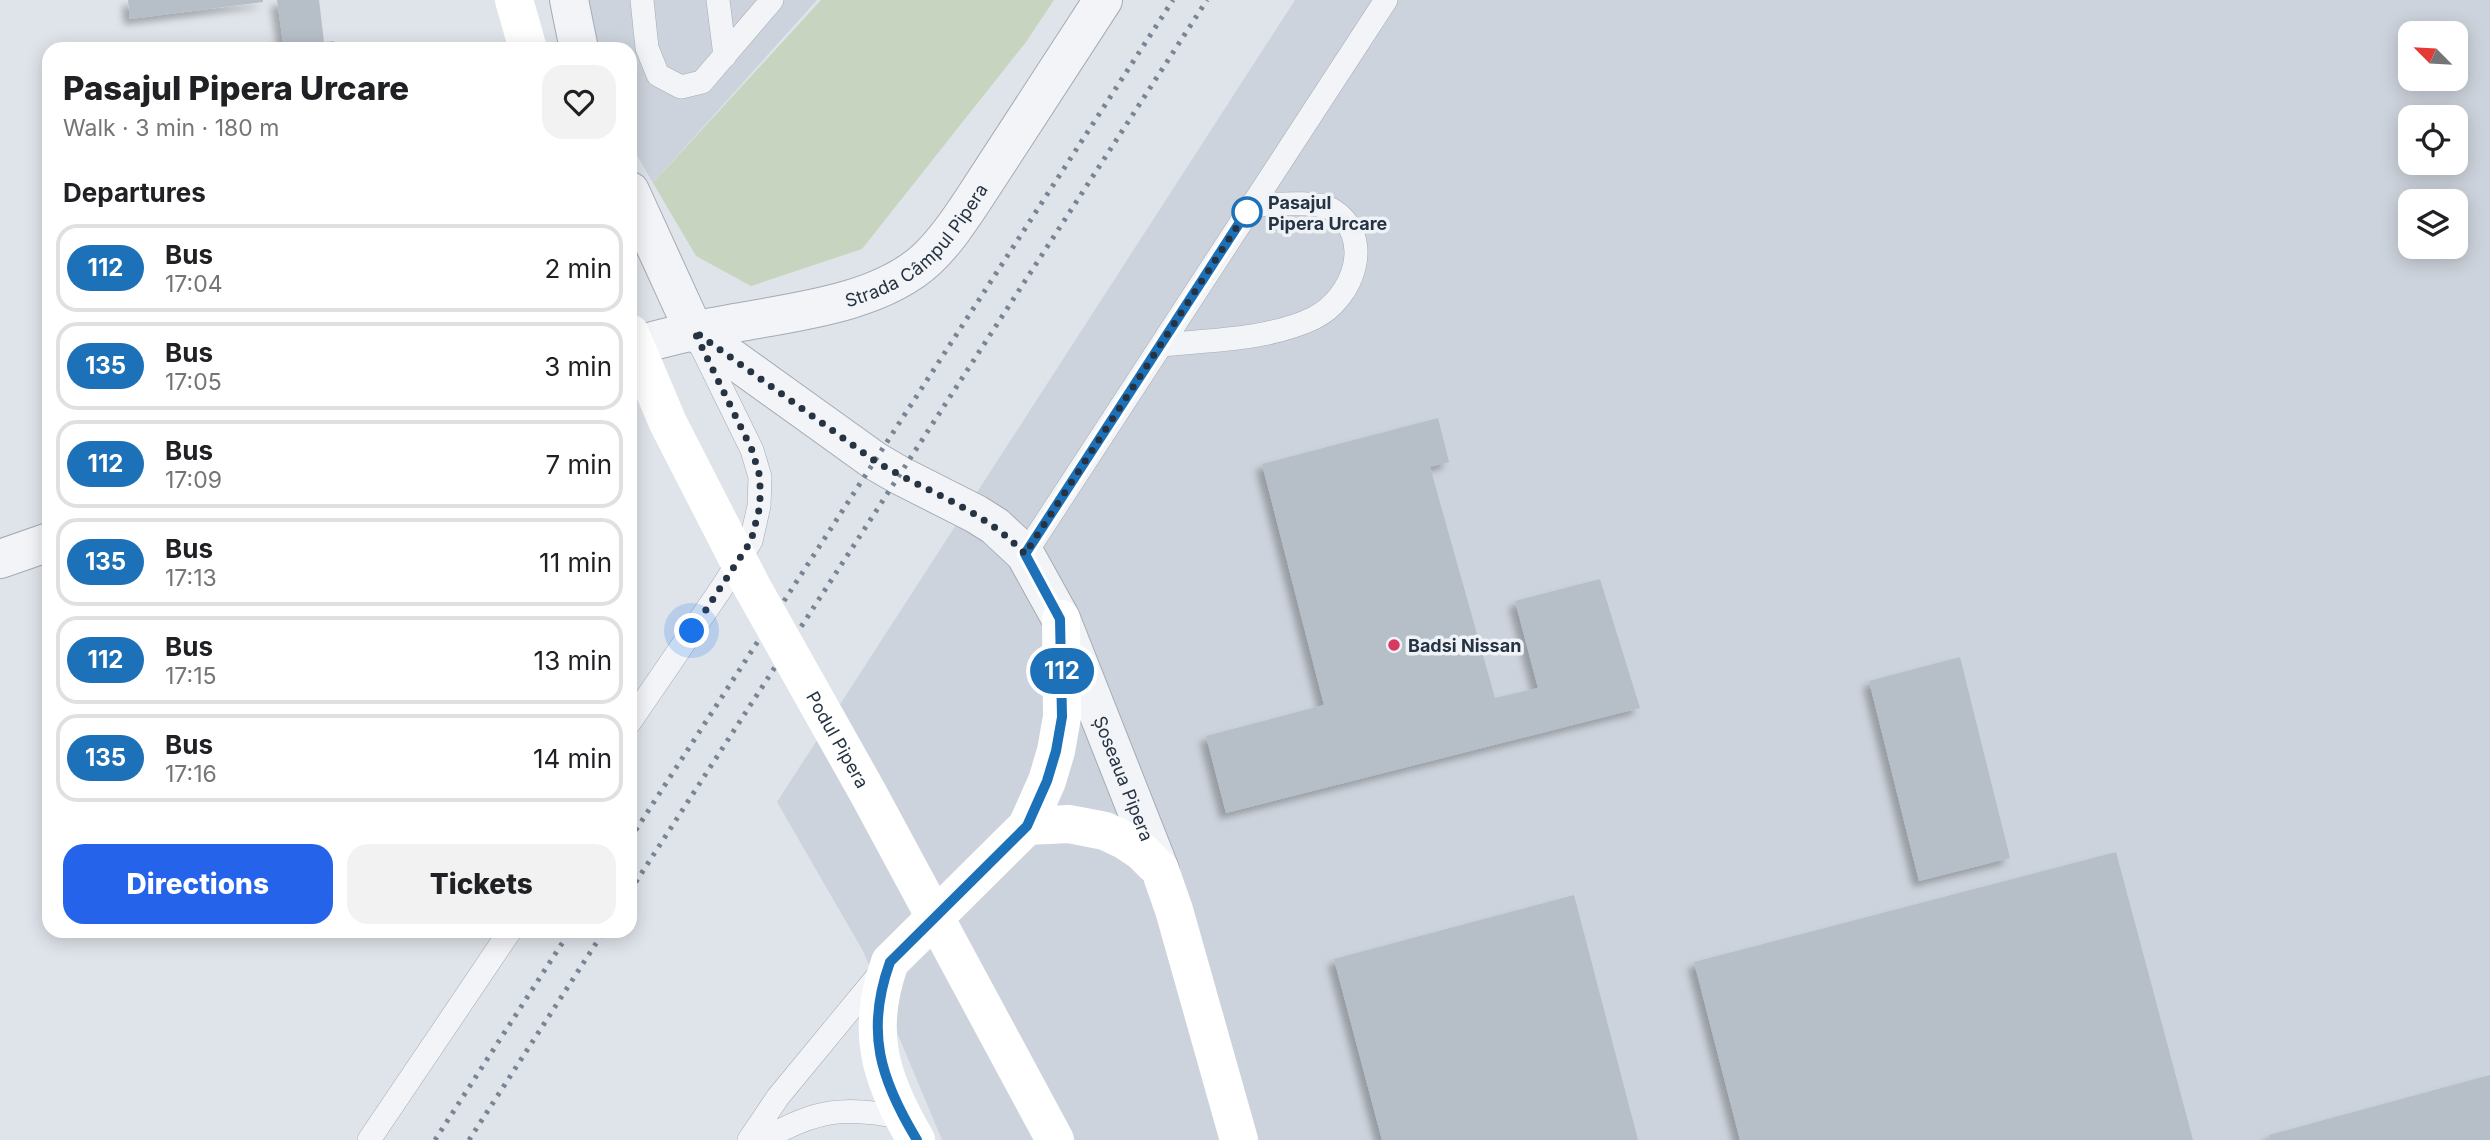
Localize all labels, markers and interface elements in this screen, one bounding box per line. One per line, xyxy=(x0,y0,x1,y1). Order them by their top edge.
north arrow xyxy=(2398,21,2468,91)
map controls xyxy=(2398,21,2468,259)
button: heart xyxy=(542,65,616,139)
text: Pasajul Pipera Urcare xyxy=(63,68,409,108)
button: locate xyxy=(2398,105,2468,175)
text: Walk · 3 min · 180 m xyxy=(63,114,279,142)
text: Departures xyxy=(63,177,206,208)
street label: Strada Câmpul Pipera xyxy=(842,179,991,311)
button: layers xyxy=(2398,189,2468,259)
place label: Pasajul Pipera Urcare xyxy=(1268,192,1388,234)
marker: Pasajul Pipera Urcare xyxy=(1232,197,1262,227)
text: Bus xyxy=(165,239,213,270)
text: 112 xyxy=(88,253,123,282)
text: 2 min xyxy=(544,253,612,284)
text: 17:04 xyxy=(165,270,223,298)
text: Bus xyxy=(165,337,213,368)
text: 135 xyxy=(85,351,126,380)
text: 3 min xyxy=(544,351,612,382)
text: 17:05 xyxy=(165,368,222,396)
text: Bus xyxy=(165,435,213,466)
text: 112 xyxy=(88,449,123,478)
text: 7 min xyxy=(546,449,612,480)
text: 17:09 xyxy=(165,466,222,494)
text: Bus xyxy=(165,533,213,564)
text: 135 xyxy=(85,547,126,576)
text: 11 min xyxy=(539,547,612,578)
text: 17:13 xyxy=(165,564,217,592)
your location xyxy=(674,613,709,648)
text: Bus xyxy=(165,631,213,662)
place label: Badsi Nissan xyxy=(1408,635,1521,656)
marker: Badsi Nissan xyxy=(1386,637,1402,653)
text: 112 xyxy=(88,645,123,674)
text: 13 min xyxy=(534,645,612,676)
line badge: 112 xyxy=(1022,648,1102,694)
text: 112 xyxy=(1044,656,1080,685)
text: 17:15 xyxy=(165,662,217,690)
street label: Podul Pipera xyxy=(802,687,873,792)
street label: Șoseaua Pipera xyxy=(1089,713,1158,844)
text: Bus xyxy=(165,729,213,760)
text: 135 xyxy=(85,743,126,772)
text: 14 min xyxy=(533,743,612,774)
text: 17:16 xyxy=(165,760,217,788)
button: Directions xyxy=(63,844,333,924)
button: Tickets xyxy=(347,844,616,924)

